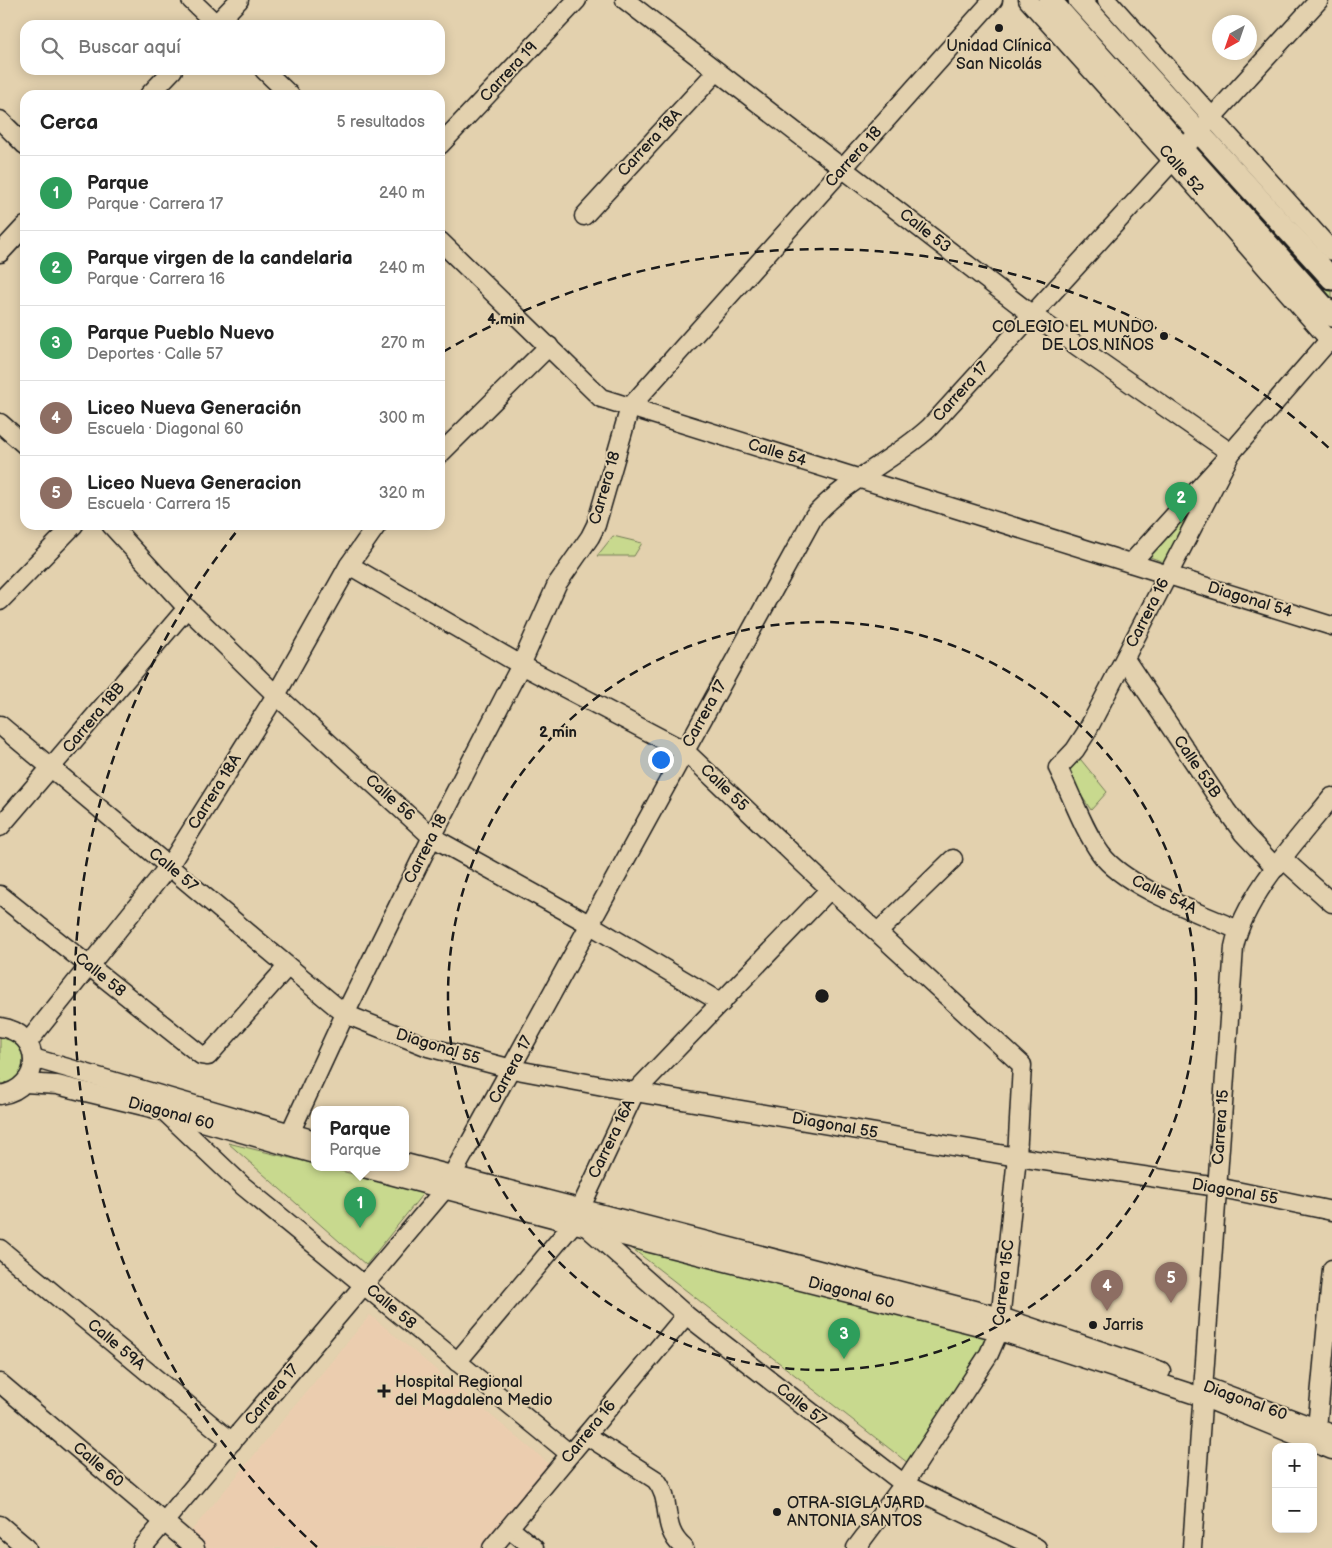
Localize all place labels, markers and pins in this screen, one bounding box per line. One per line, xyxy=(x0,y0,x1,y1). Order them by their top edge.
marker: Unidad Clínica San Nicolás xyxy=(993,22,1005,34)
place label: Unidad Clínica San Nicolás xyxy=(946,37,1052,74)
place label: COLEGIO EL MUNDO DE LOS NIÑOS xyxy=(992,318,1154,355)
marker: COLEGIO EL MUNDO DE LOS NIÑOS xyxy=(1158,330,1170,342)
pin: 2 xyxy=(1165,482,1197,523)
centre of rings xyxy=(813,987,831,1005)
pin: 1 xyxy=(344,1187,376,1228)
pin: 5 xyxy=(1155,1262,1187,1303)
pin: 4 xyxy=(1091,1270,1123,1311)
place label: Jarris xyxy=(1103,1316,1143,1335)
pin: 3 xyxy=(828,1318,860,1359)
marker: Jarris xyxy=(1087,1319,1099,1331)
place label: Hospital Regional del Magdalena Medio xyxy=(395,1373,553,1410)
marker: Hospital Regional del Magdalena Medio xyxy=(377,1384,391,1398)
place label: OTRA-SIGLA JARD ANTONIA SANTOS xyxy=(787,1494,925,1531)
marker: OTRA-SIGLA JARD ANTONIA SANTOS xyxy=(771,1506,783,1518)

